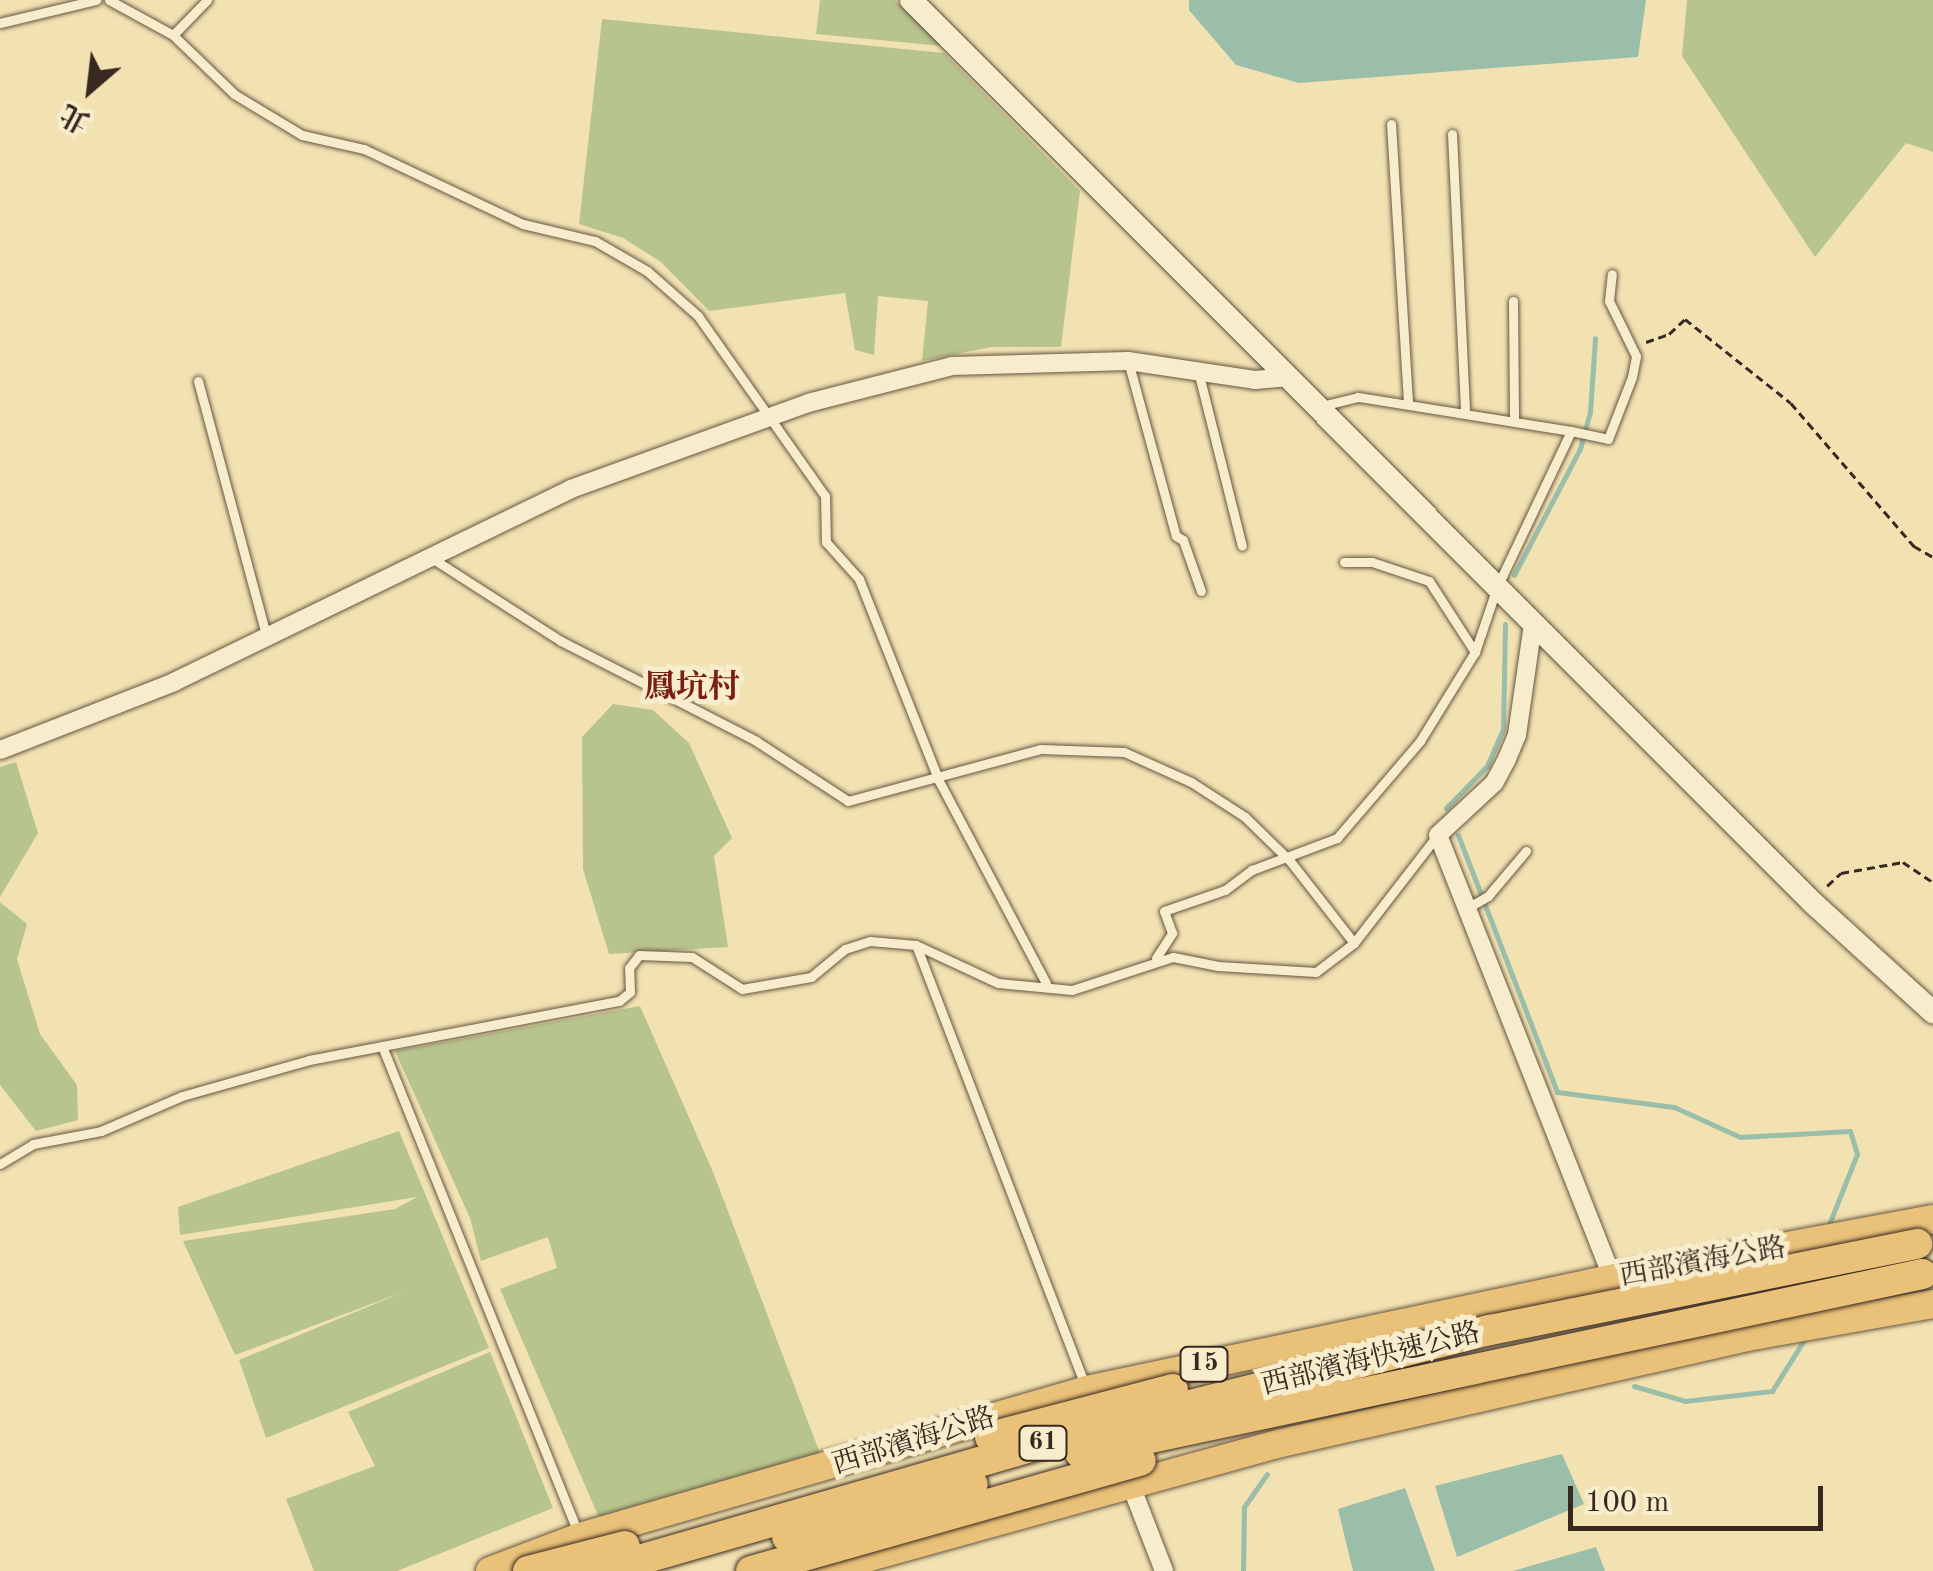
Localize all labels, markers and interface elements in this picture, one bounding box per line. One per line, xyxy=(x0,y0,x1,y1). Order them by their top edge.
north arrow xyxy=(40,40,140,140)
text: 北 xyxy=(57,98,95,135)
district label: 鳳坑村 xyxy=(644,670,740,708)
street label: 西部濱海公路 xyxy=(1617,1232,1789,1294)
street label: 西部濱海快速公路 xyxy=(1258,1317,1484,1403)
road number: 15 xyxy=(1179,1344,1229,1384)
street label: 西部濱海公路 xyxy=(829,1401,999,1483)
road number: 61 xyxy=(1018,1423,1068,1463)
scale bar xyxy=(1573,1466,1828,1528)
text: 100 m xyxy=(1585,1488,1669,1518)

